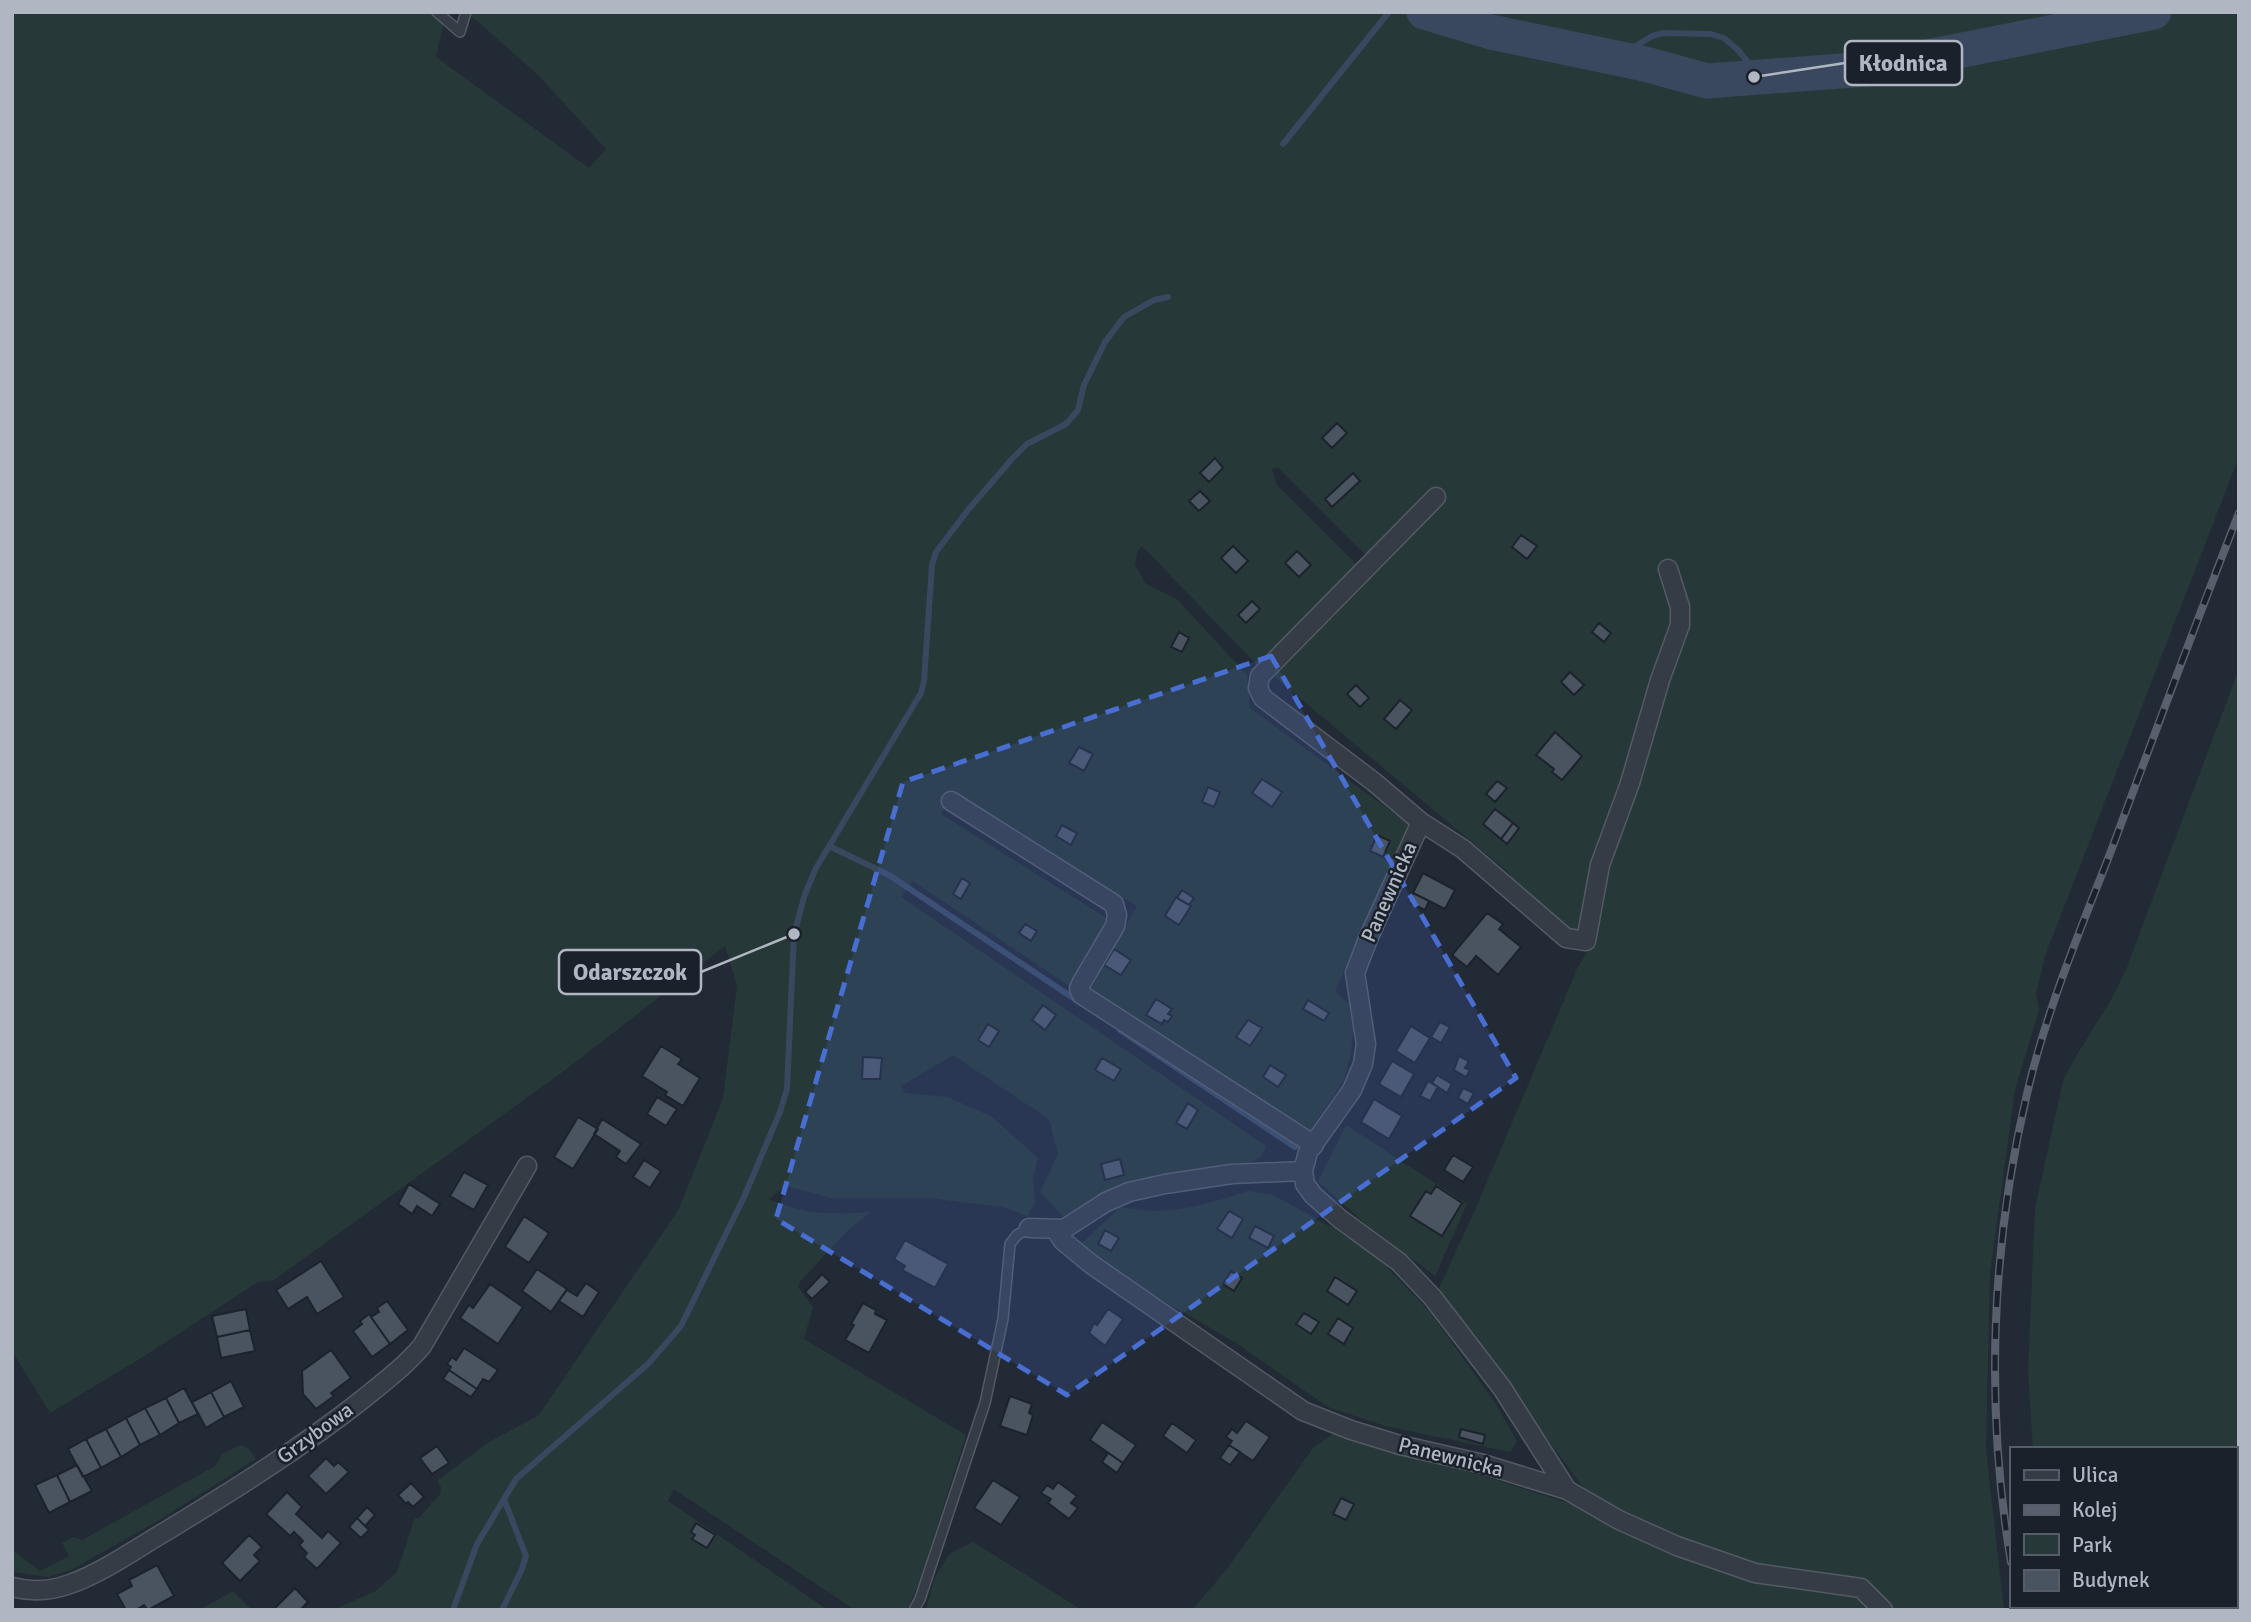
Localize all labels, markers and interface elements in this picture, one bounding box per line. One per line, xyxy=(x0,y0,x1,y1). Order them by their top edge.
callout: Kłodnica xyxy=(1845,41,1962,85)
text: Kłodnica xyxy=(1858,49,1948,78)
street label: Panewnicka xyxy=(1355,838,1423,946)
callout: Odarszczok xyxy=(559,950,701,994)
text: Odarszczok xyxy=(573,958,687,987)
street label: Grzybowa xyxy=(272,1397,358,1469)
street label: Panewnicka xyxy=(1396,1431,1506,1483)
legend xyxy=(2010,1447,2237,1608)
text: Ulica xyxy=(2072,1462,2118,1488)
text: Kolej xyxy=(2072,1497,2117,1523)
text: Park xyxy=(2072,1532,2113,1558)
text: Budynek xyxy=(2072,1567,2150,1593)

